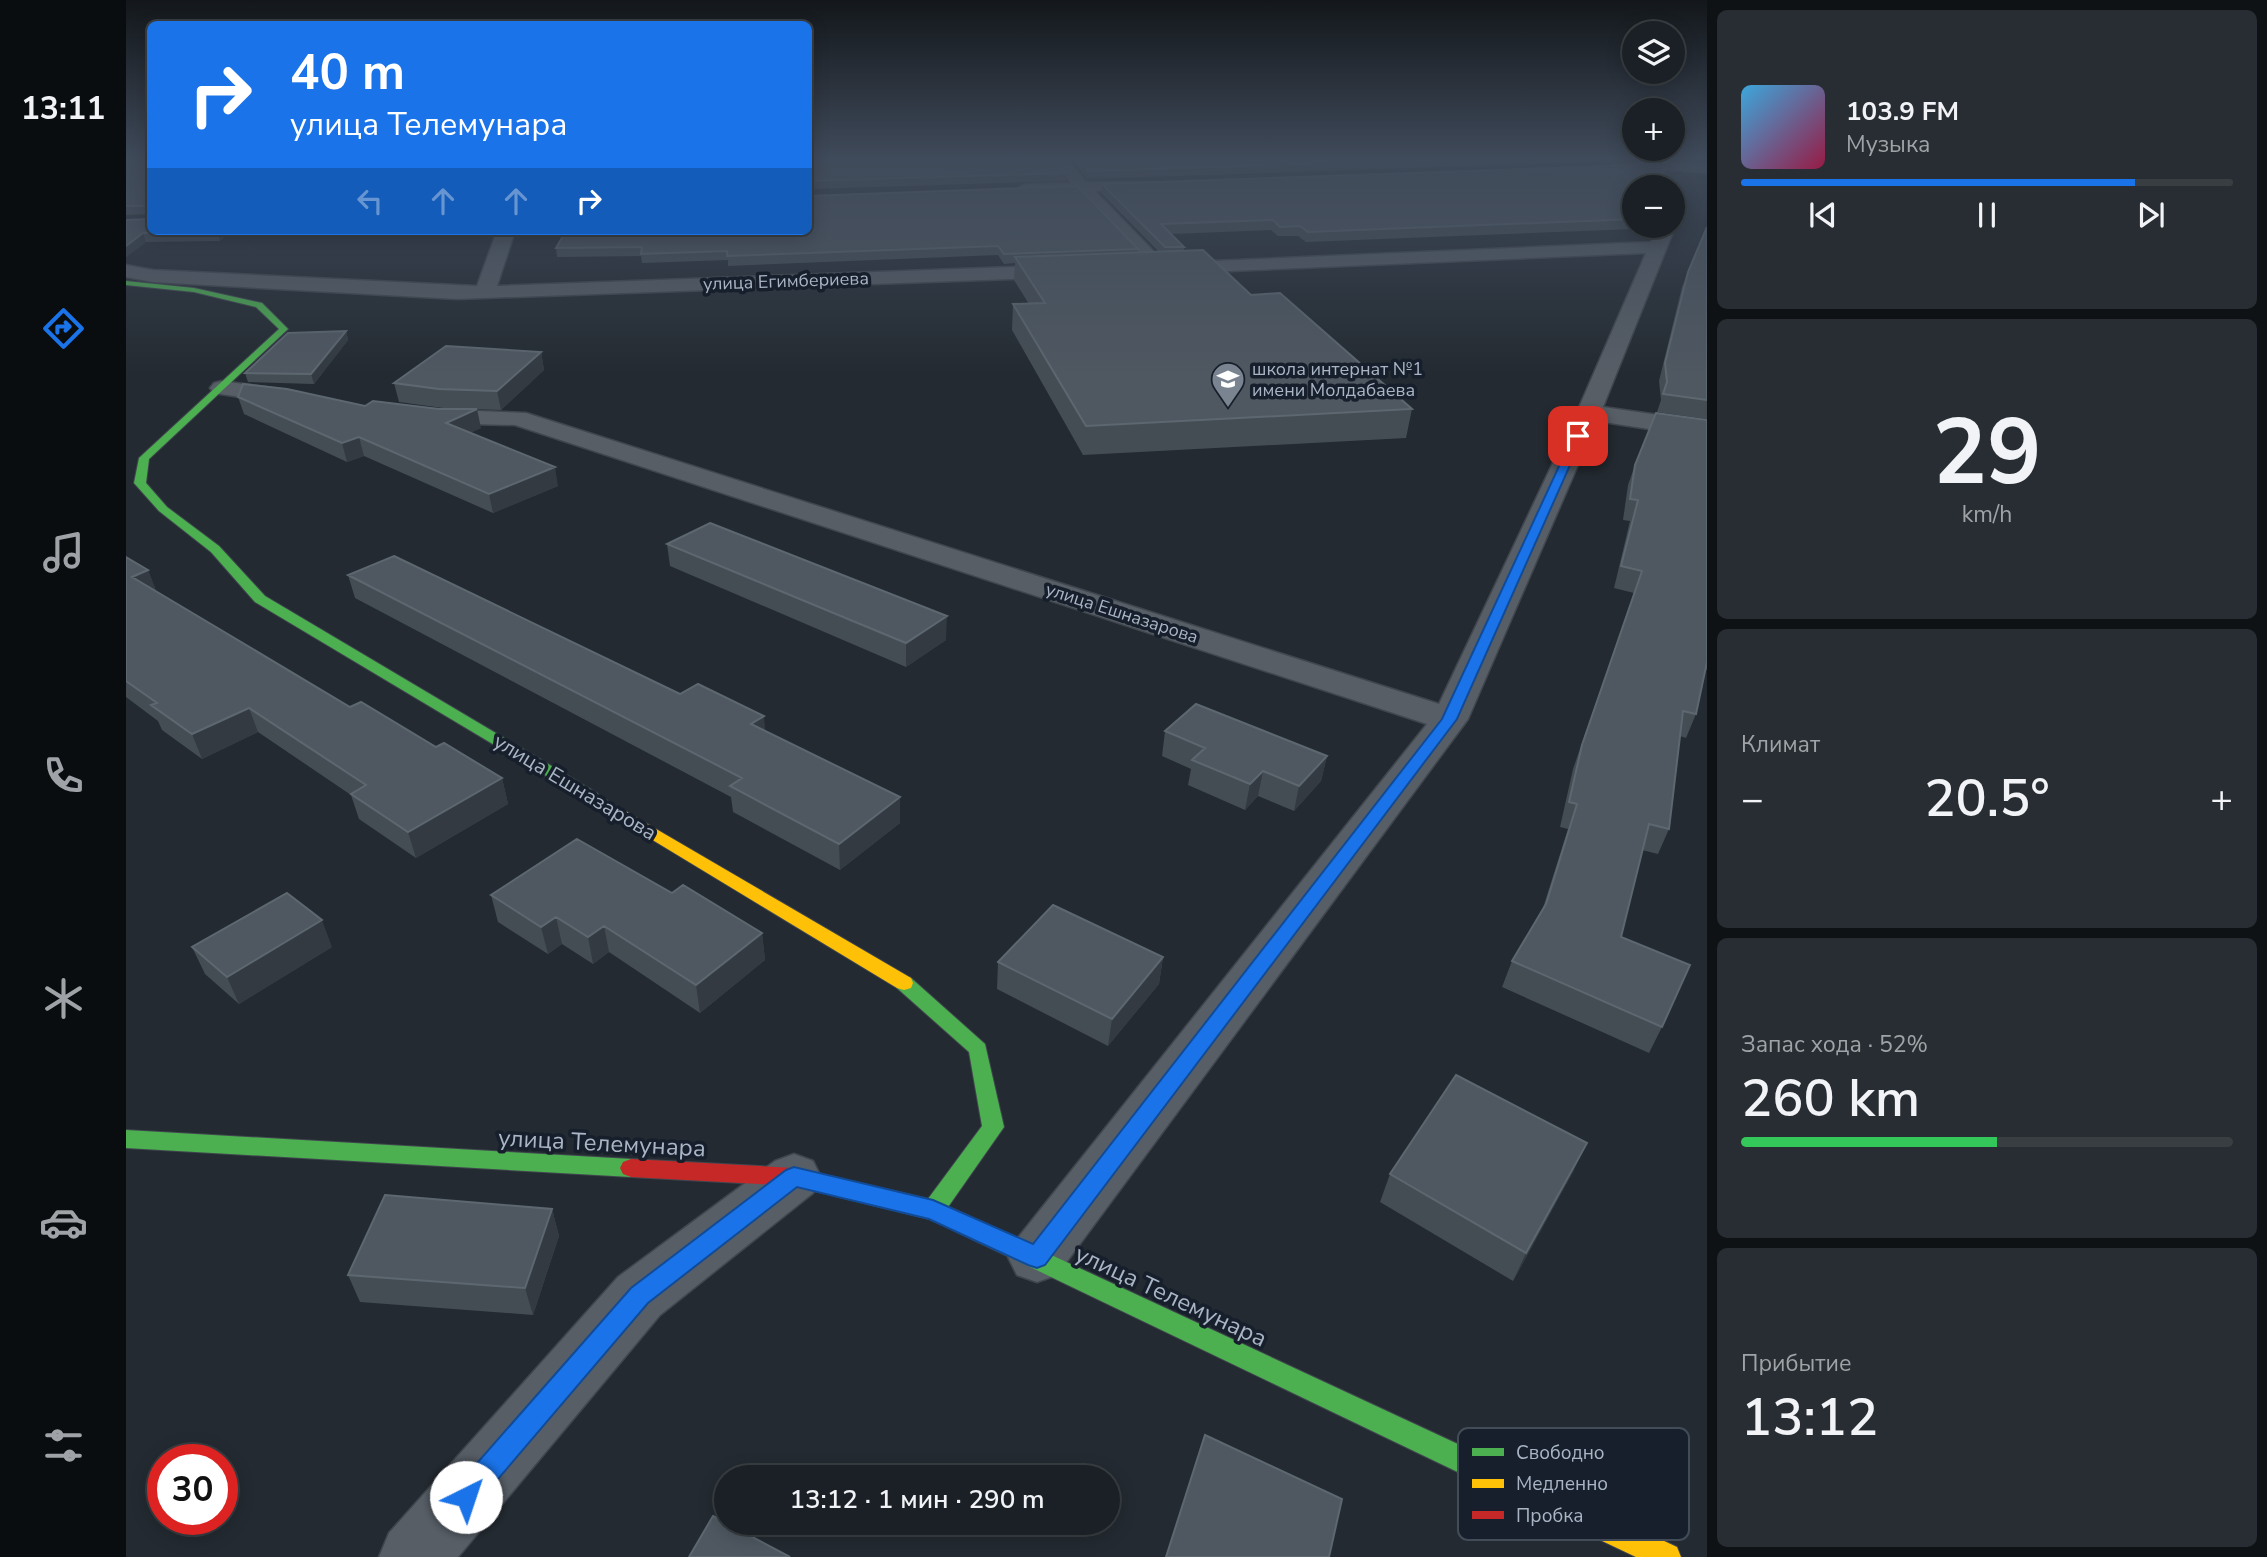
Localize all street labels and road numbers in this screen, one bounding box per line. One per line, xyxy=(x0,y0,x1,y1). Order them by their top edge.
street label: улица Егимбериева xyxy=(703,266,869,296)
street label: улица Ешназарова xyxy=(1043,577,1201,649)
street label: улица Ешназарова xyxy=(488,727,662,847)
street label: улица Телемунара xyxy=(497,1122,707,1164)
street label: улица Телемунара xyxy=(1070,1238,1272,1354)

